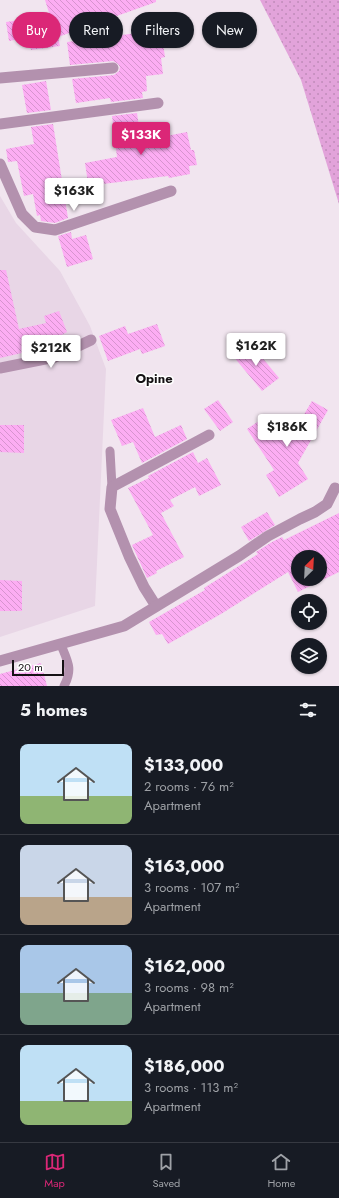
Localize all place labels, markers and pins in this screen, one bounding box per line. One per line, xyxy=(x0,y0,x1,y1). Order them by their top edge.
pin: $133K xyxy=(113,122,169,156)
pin: $163K xyxy=(46,178,102,212)
pin: $162K xyxy=(228,333,284,367)
pin: $212K xyxy=(23,335,79,369)
pin: $186K xyxy=(259,414,315,448)

